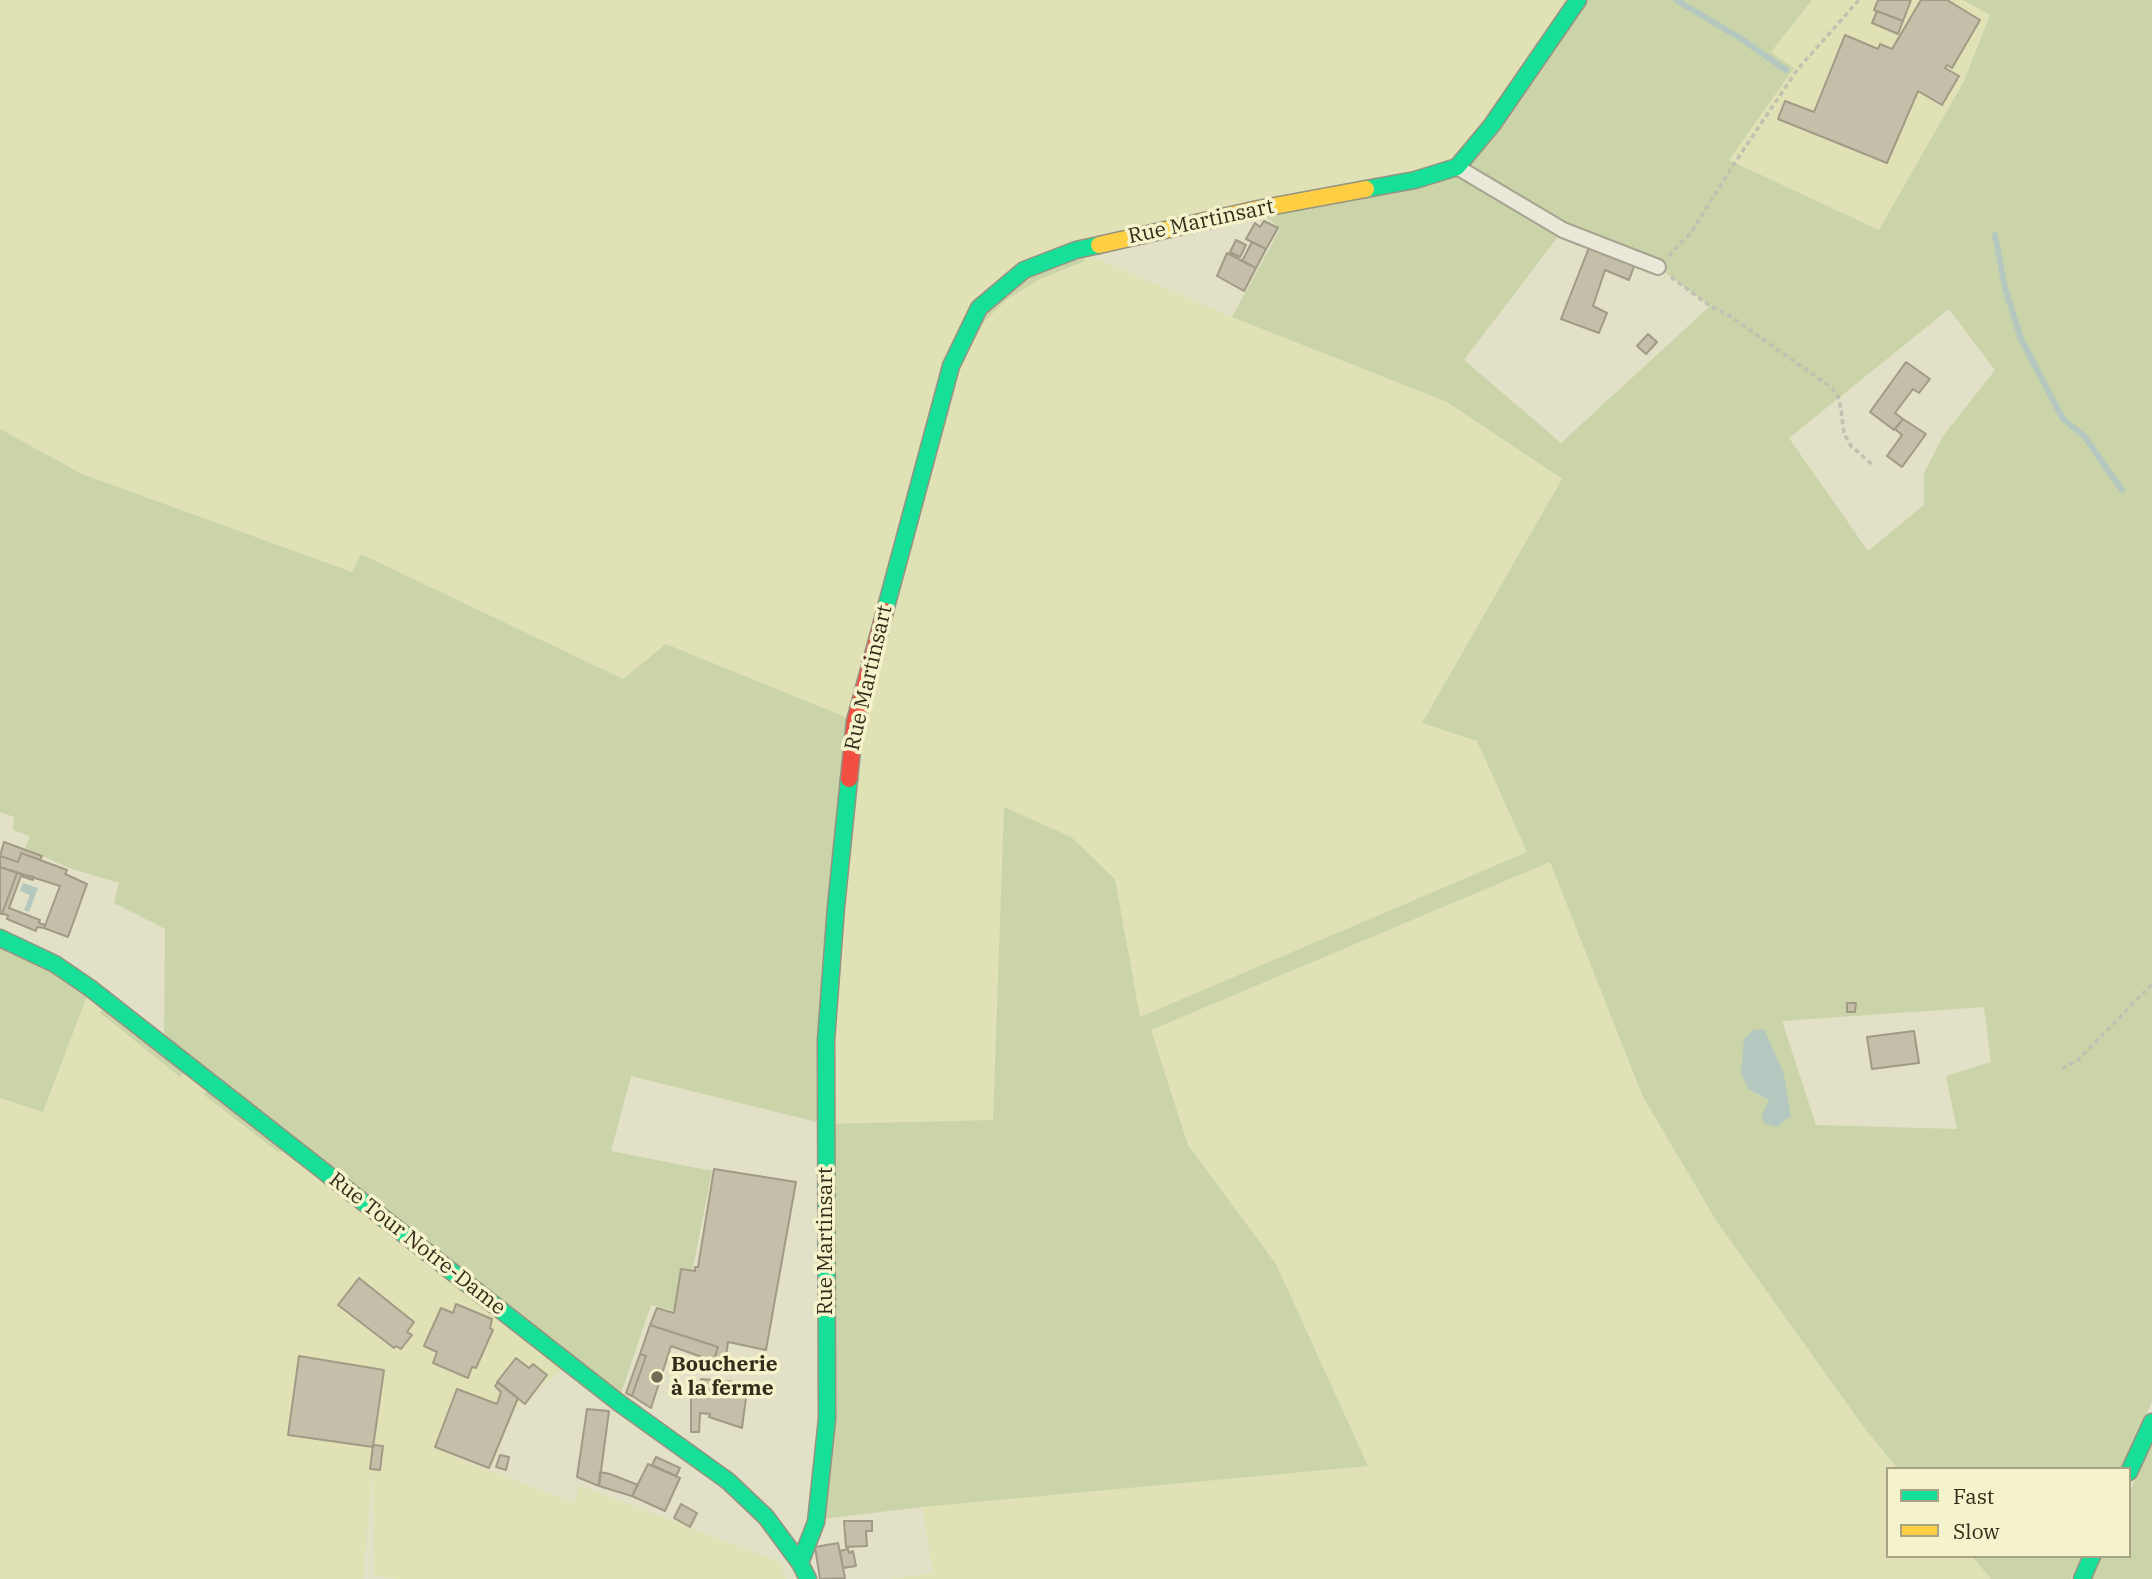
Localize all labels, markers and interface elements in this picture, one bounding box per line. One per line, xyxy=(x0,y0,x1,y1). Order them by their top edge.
street label: Rue Martinsart xyxy=(1126,194,1276,250)
street label: Rue Martinsart xyxy=(840,603,898,753)
street label: Rue Tour Notre-Dame xyxy=(324,1167,510,1321)
street label: Rue Martinsart xyxy=(813,1167,839,1315)
place label: Boucherie à la ferme xyxy=(671,1352,778,1402)
marker: Boucherie à la ferme xyxy=(649,1369,665,1385)
legend xyxy=(1886,1467,2131,1558)
text: Fast xyxy=(1953,1482,1994,1510)
text: Slow xyxy=(1953,1517,2000,1545)

